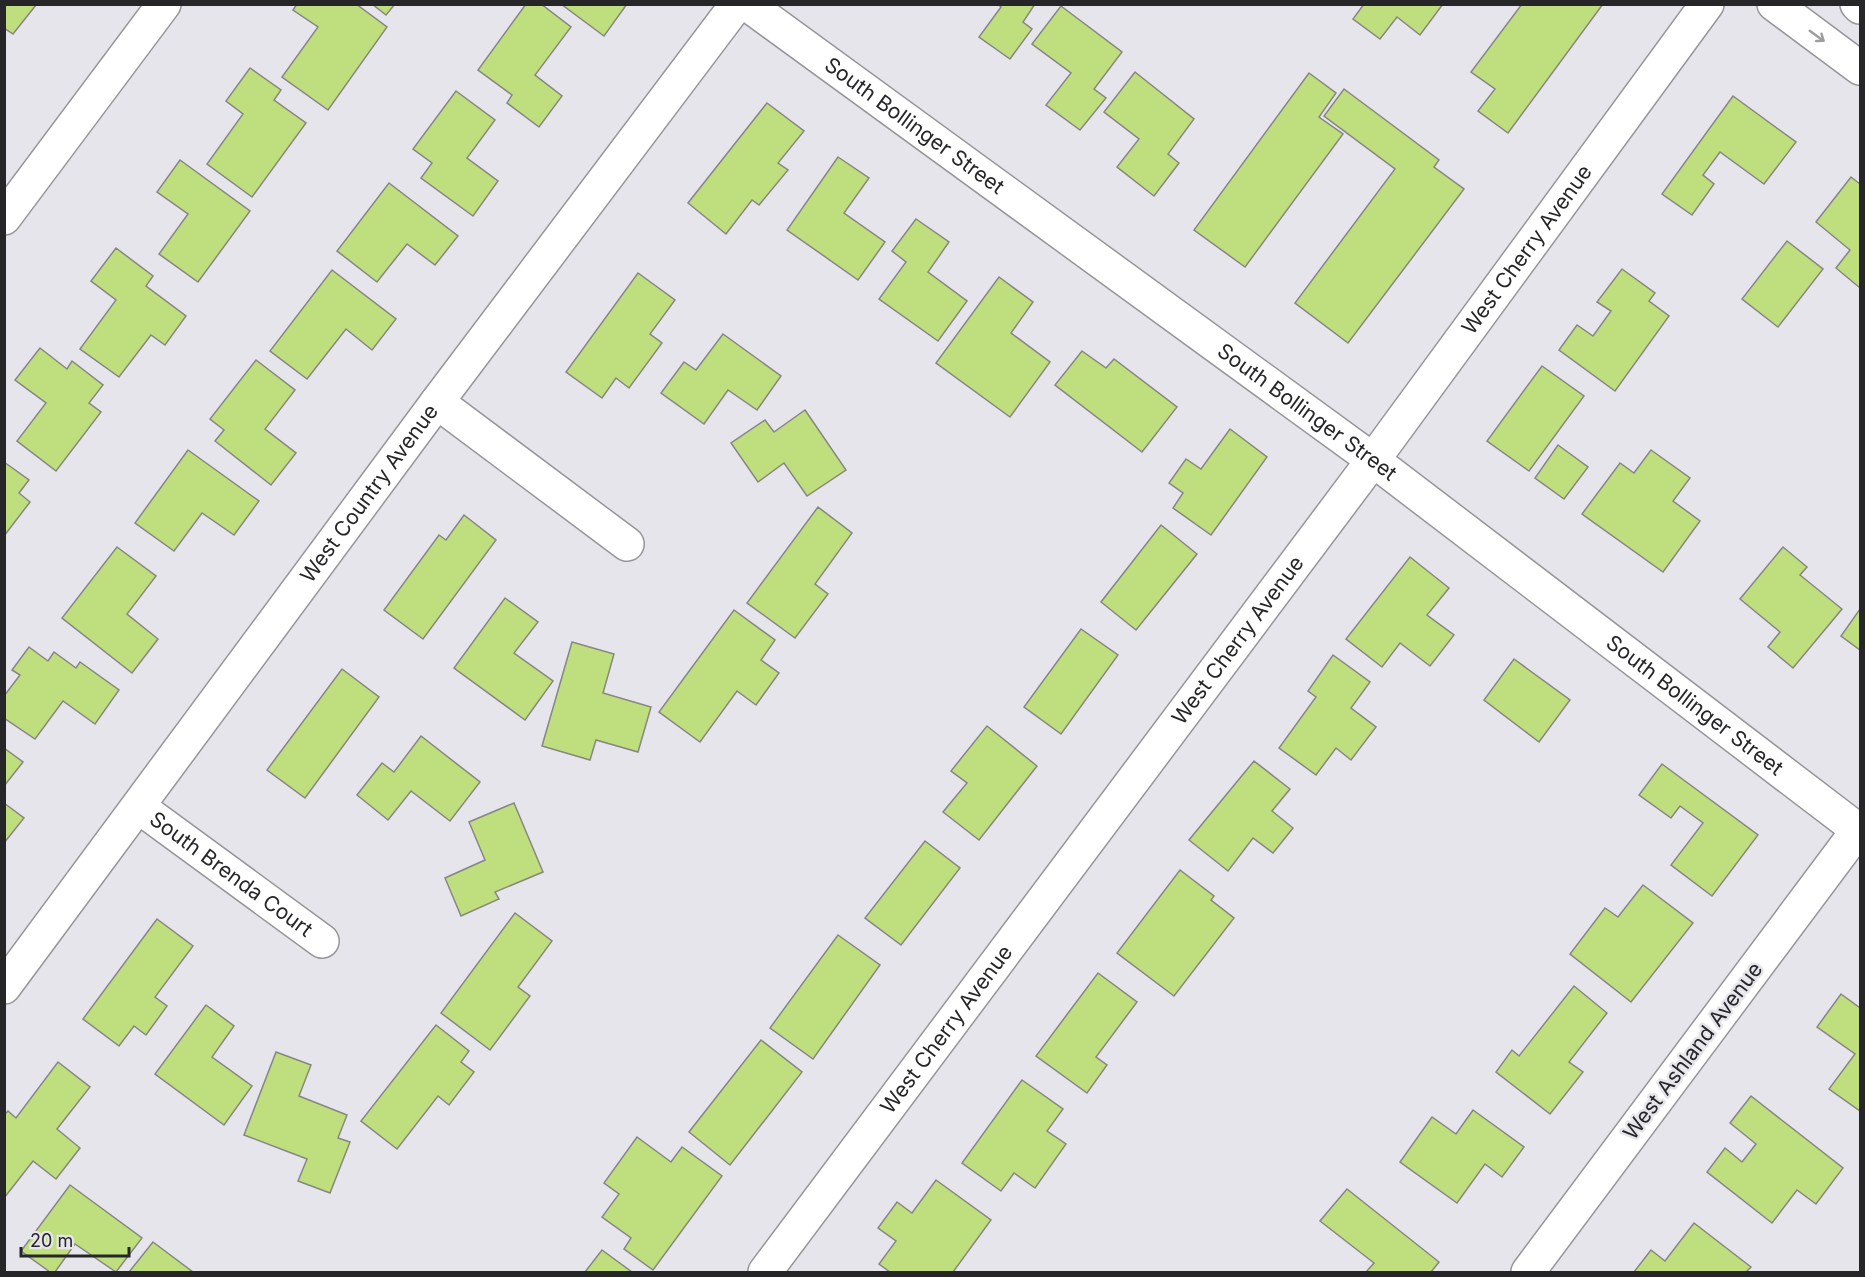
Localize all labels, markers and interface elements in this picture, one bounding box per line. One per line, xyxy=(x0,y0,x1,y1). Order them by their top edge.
one-way arrow xyxy=(1809,30,1825,42)
street label: South Bollinger Street xyxy=(820,52,1009,199)
street label: West Cherry Avenue xyxy=(1456,160,1597,339)
street label: South Bollinger Street xyxy=(1213,338,1402,486)
street label: West Country Avenue xyxy=(295,399,443,587)
street label: West Cherry Avenue xyxy=(1166,551,1309,729)
street label: South Bollinger Street xyxy=(1601,630,1788,780)
street label: South Brenda Court xyxy=(145,806,318,942)
street label: West Cherry Avenue xyxy=(875,940,1017,1118)
street label: West Ashland Avenue xyxy=(1618,957,1767,1144)
scale bar xyxy=(21,1220,129,1258)
text: 20 m xyxy=(30,1230,73,1251)

